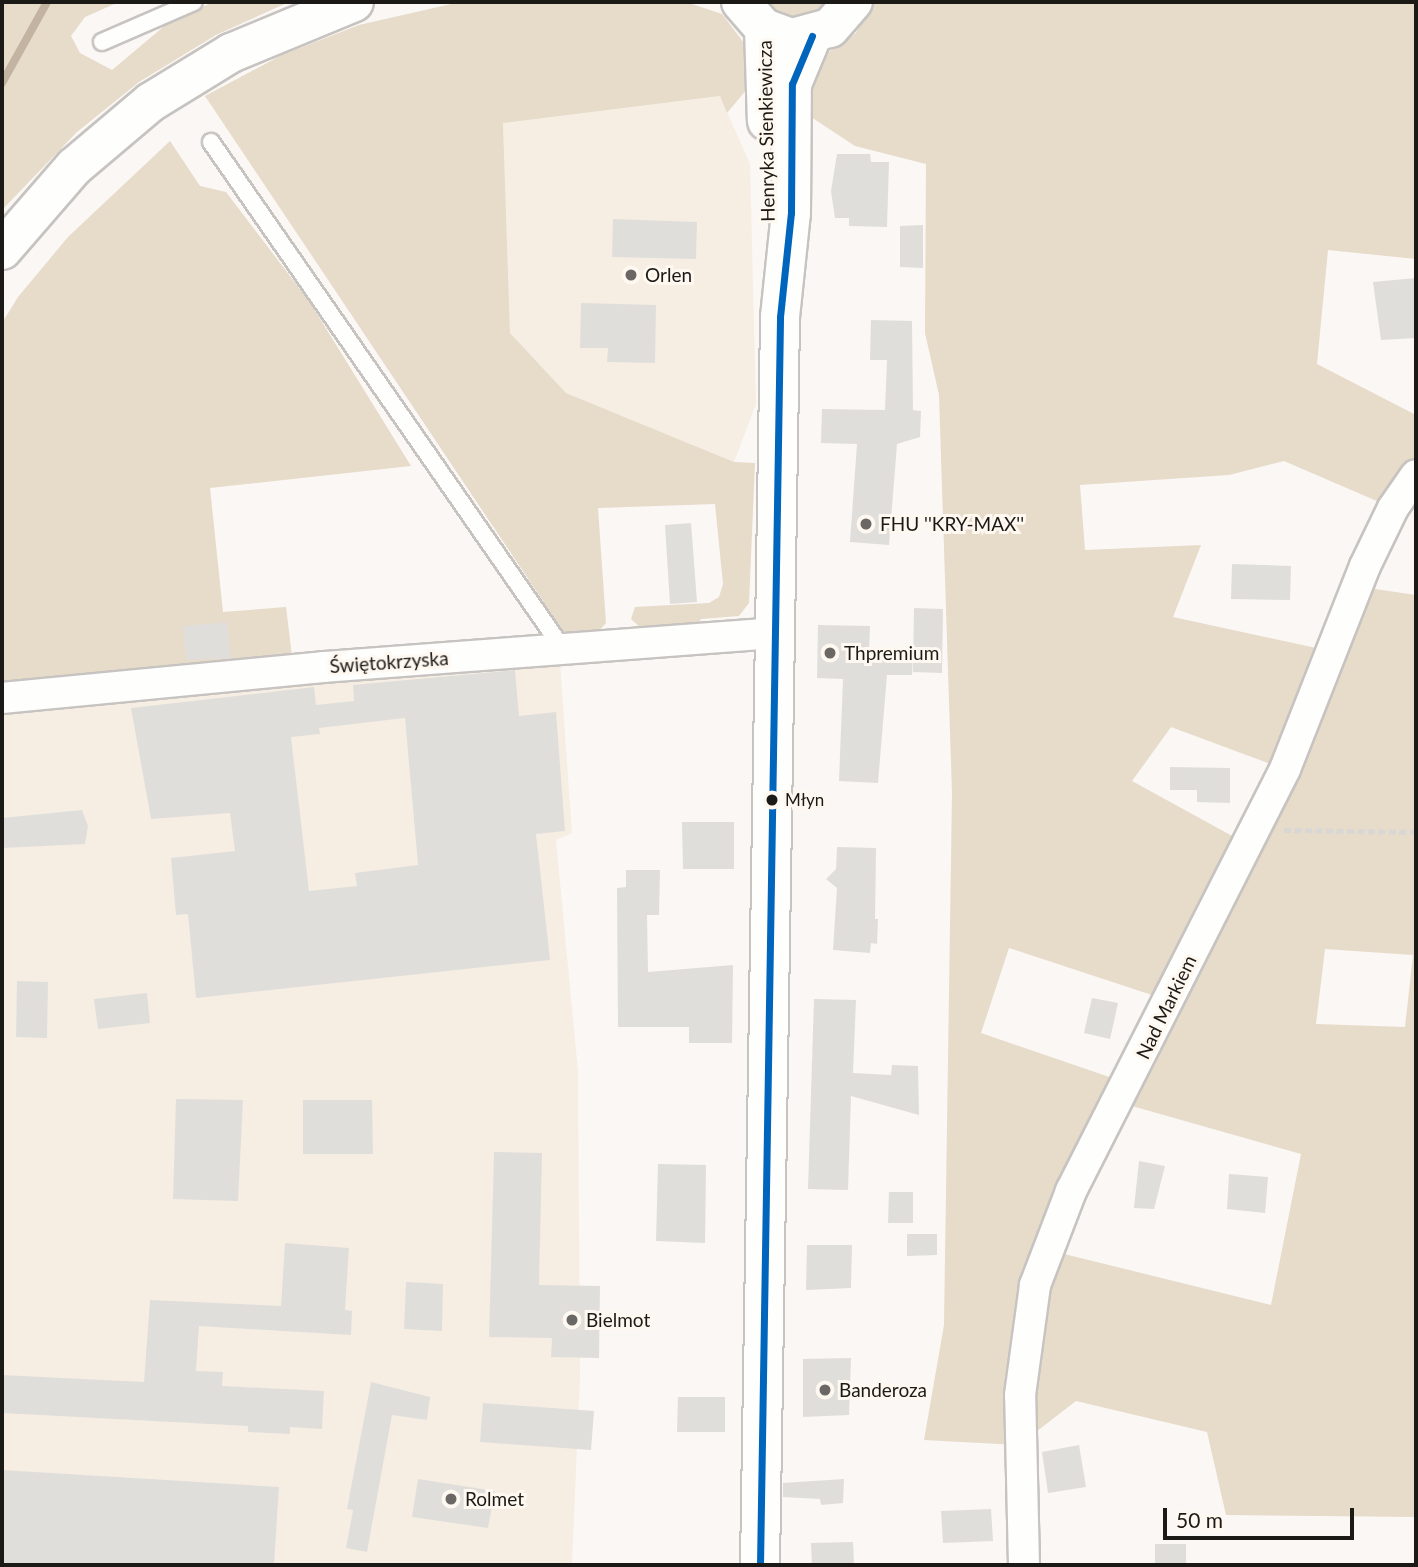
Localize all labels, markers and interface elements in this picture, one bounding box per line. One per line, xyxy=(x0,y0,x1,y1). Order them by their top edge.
street label: Henryka Sienkiewicza xyxy=(753,40,779,222)
place label: Orlen xyxy=(645,264,692,286)
marker: Orlen xyxy=(623,267,639,283)
place label: FHU ''KRY-MAX'' xyxy=(880,513,1024,535)
marker: FHU ''KRY-MAX'' xyxy=(858,516,874,532)
place label: Thpremium xyxy=(844,642,939,664)
marker: Thpremium xyxy=(822,645,838,661)
street label: Świętokrzyska xyxy=(329,646,449,678)
place label: Młyn xyxy=(785,790,824,810)
marker: Młyn xyxy=(765,793,779,807)
street label: Nad Markiem xyxy=(1131,951,1201,1063)
place label: Bielmot xyxy=(586,1309,650,1331)
marker: Bielmot xyxy=(564,1312,580,1328)
place label: Banderoza xyxy=(839,1379,927,1401)
marker: Banderoza xyxy=(817,1382,833,1398)
place label: Rolmet xyxy=(465,1488,524,1510)
marker: Rolmet xyxy=(443,1491,459,1507)
scale bar xyxy=(1166,1494,1357,1538)
text: 50 m xyxy=(1176,1507,1223,1532)

